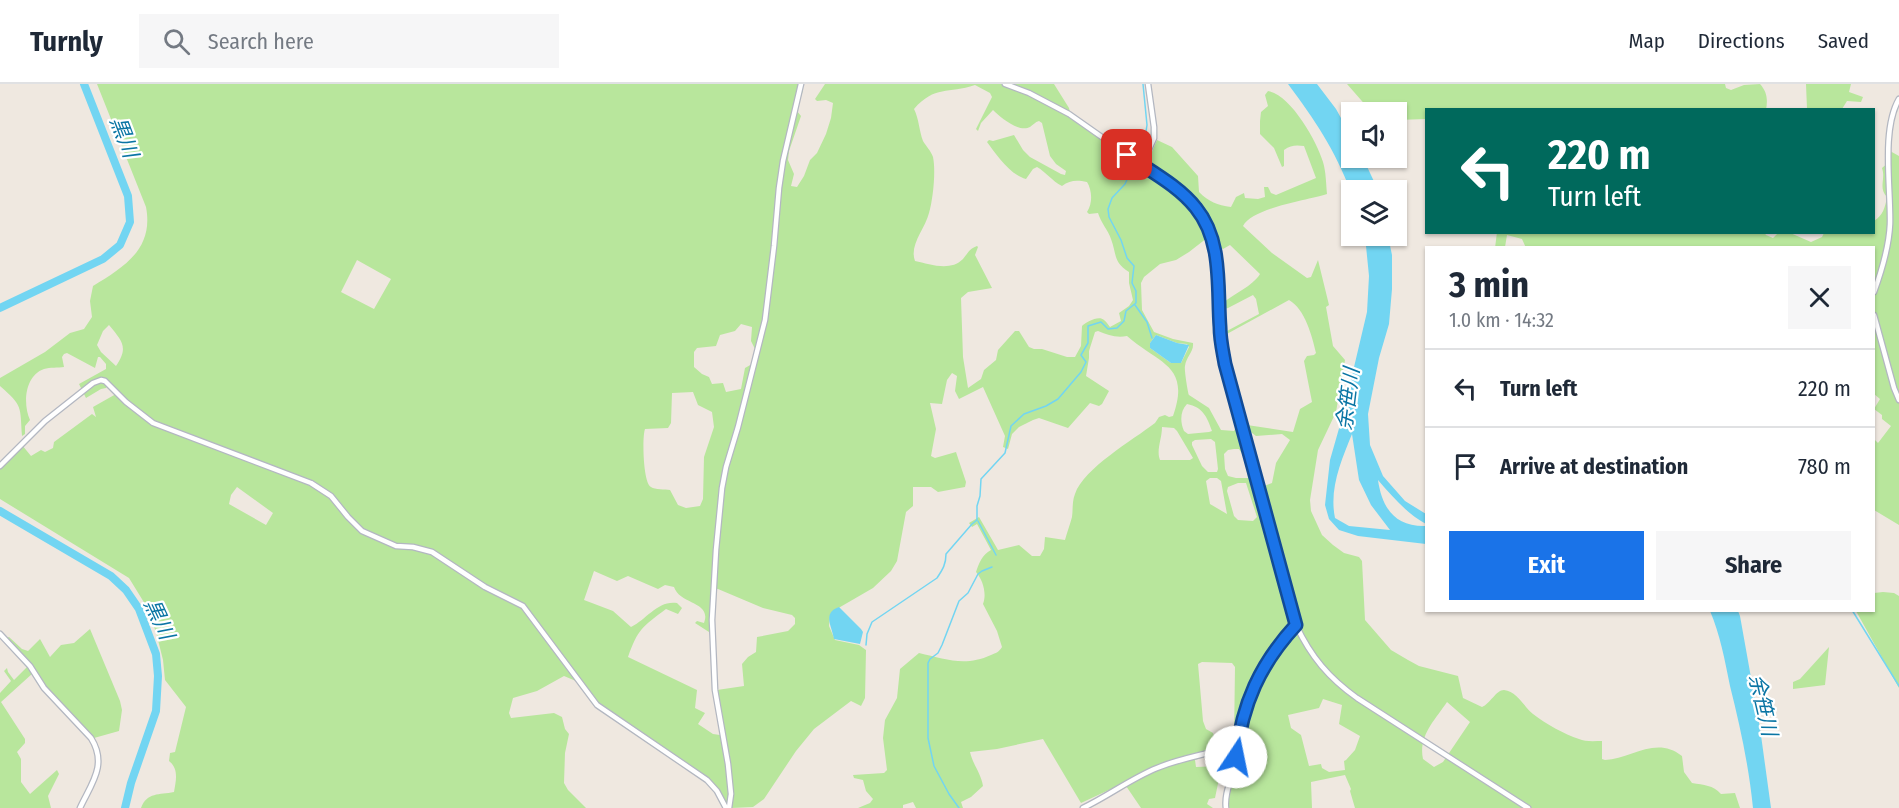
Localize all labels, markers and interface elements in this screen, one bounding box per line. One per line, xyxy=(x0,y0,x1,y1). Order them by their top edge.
search box xyxy=(139,14,559,68)
text: Turnly xyxy=(30,25,103,58)
icon: search xyxy=(160,25,193,58)
text: Search here xyxy=(208,28,314,55)
text: Map xyxy=(1628,28,1665,54)
text: Directions xyxy=(1698,28,1785,54)
text: Saved xyxy=(1818,28,1869,54)
map controls xyxy=(1341,102,1407,246)
button: sound xyxy=(1341,102,1407,168)
water label: 黒川 xyxy=(104,113,144,163)
pin xyxy=(1101,129,1152,180)
text: 220 m xyxy=(1548,130,1651,180)
icon: left xyxy=(1449,132,1527,210)
icon: arrive xyxy=(1110,138,1143,171)
button: layers xyxy=(1341,180,1407,246)
text: Turn left xyxy=(1548,181,1641,213)
text: 3 min xyxy=(1449,263,1529,307)
button: close xyxy=(1788,266,1851,329)
text: 1.0 km · 14:32 xyxy=(1449,308,1554,332)
water label: 余笹川 xyxy=(1331,364,1365,432)
icon: left xyxy=(1449,372,1482,405)
text: Turn left xyxy=(1500,375,1578,402)
text: 220 m xyxy=(1798,375,1851,402)
icon: arrive xyxy=(1449,450,1482,483)
text: Arrive at destination xyxy=(1500,453,1688,480)
text: 780 m xyxy=(1798,453,1851,480)
button: Exit xyxy=(1449,531,1644,600)
button: Share xyxy=(1656,531,1851,600)
water label: 黒川 xyxy=(138,594,181,645)
water label: 余笹川 xyxy=(1743,671,1783,741)
position arrow xyxy=(1204,725,1268,789)

